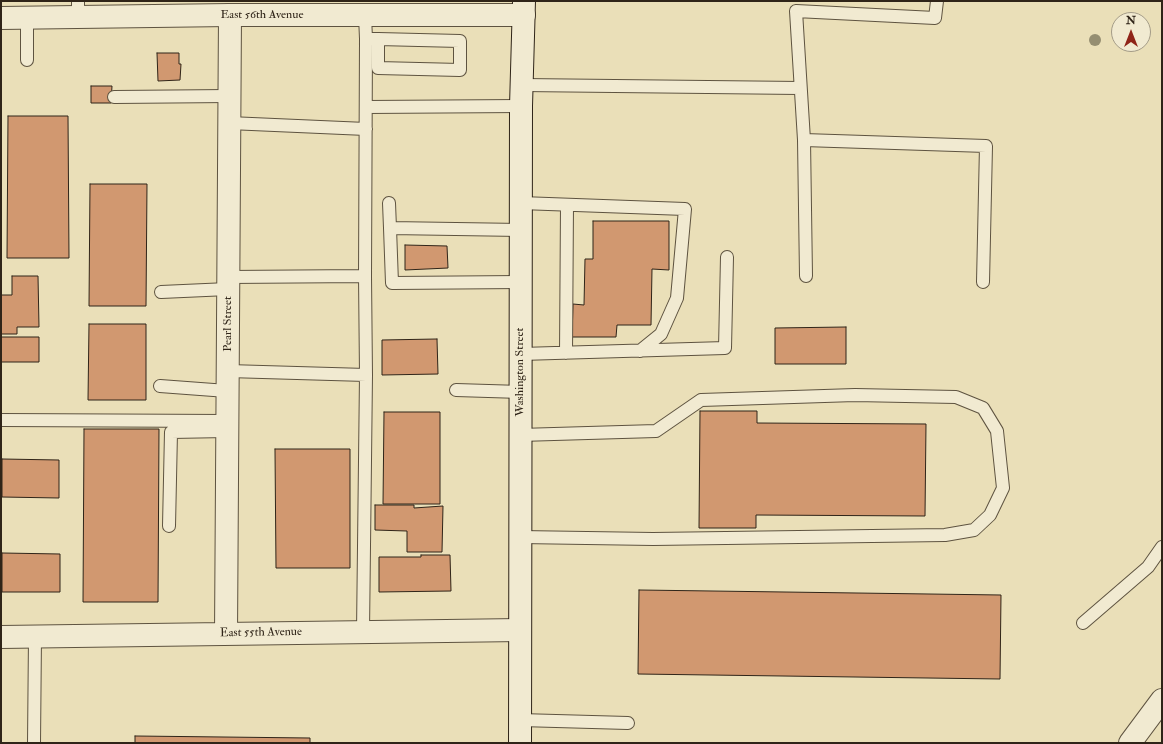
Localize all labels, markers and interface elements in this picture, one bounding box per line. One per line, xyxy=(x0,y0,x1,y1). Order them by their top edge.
street label: East 56th Avenue xyxy=(221,8,303,22)
north arrow xyxy=(1111,12,1151,52)
text: N xyxy=(1126,14,1136,27)
street label: Pearl Street xyxy=(221,296,235,352)
street label: Washington Street xyxy=(513,327,527,417)
street label: East 55th Avenue xyxy=(220,625,302,641)

